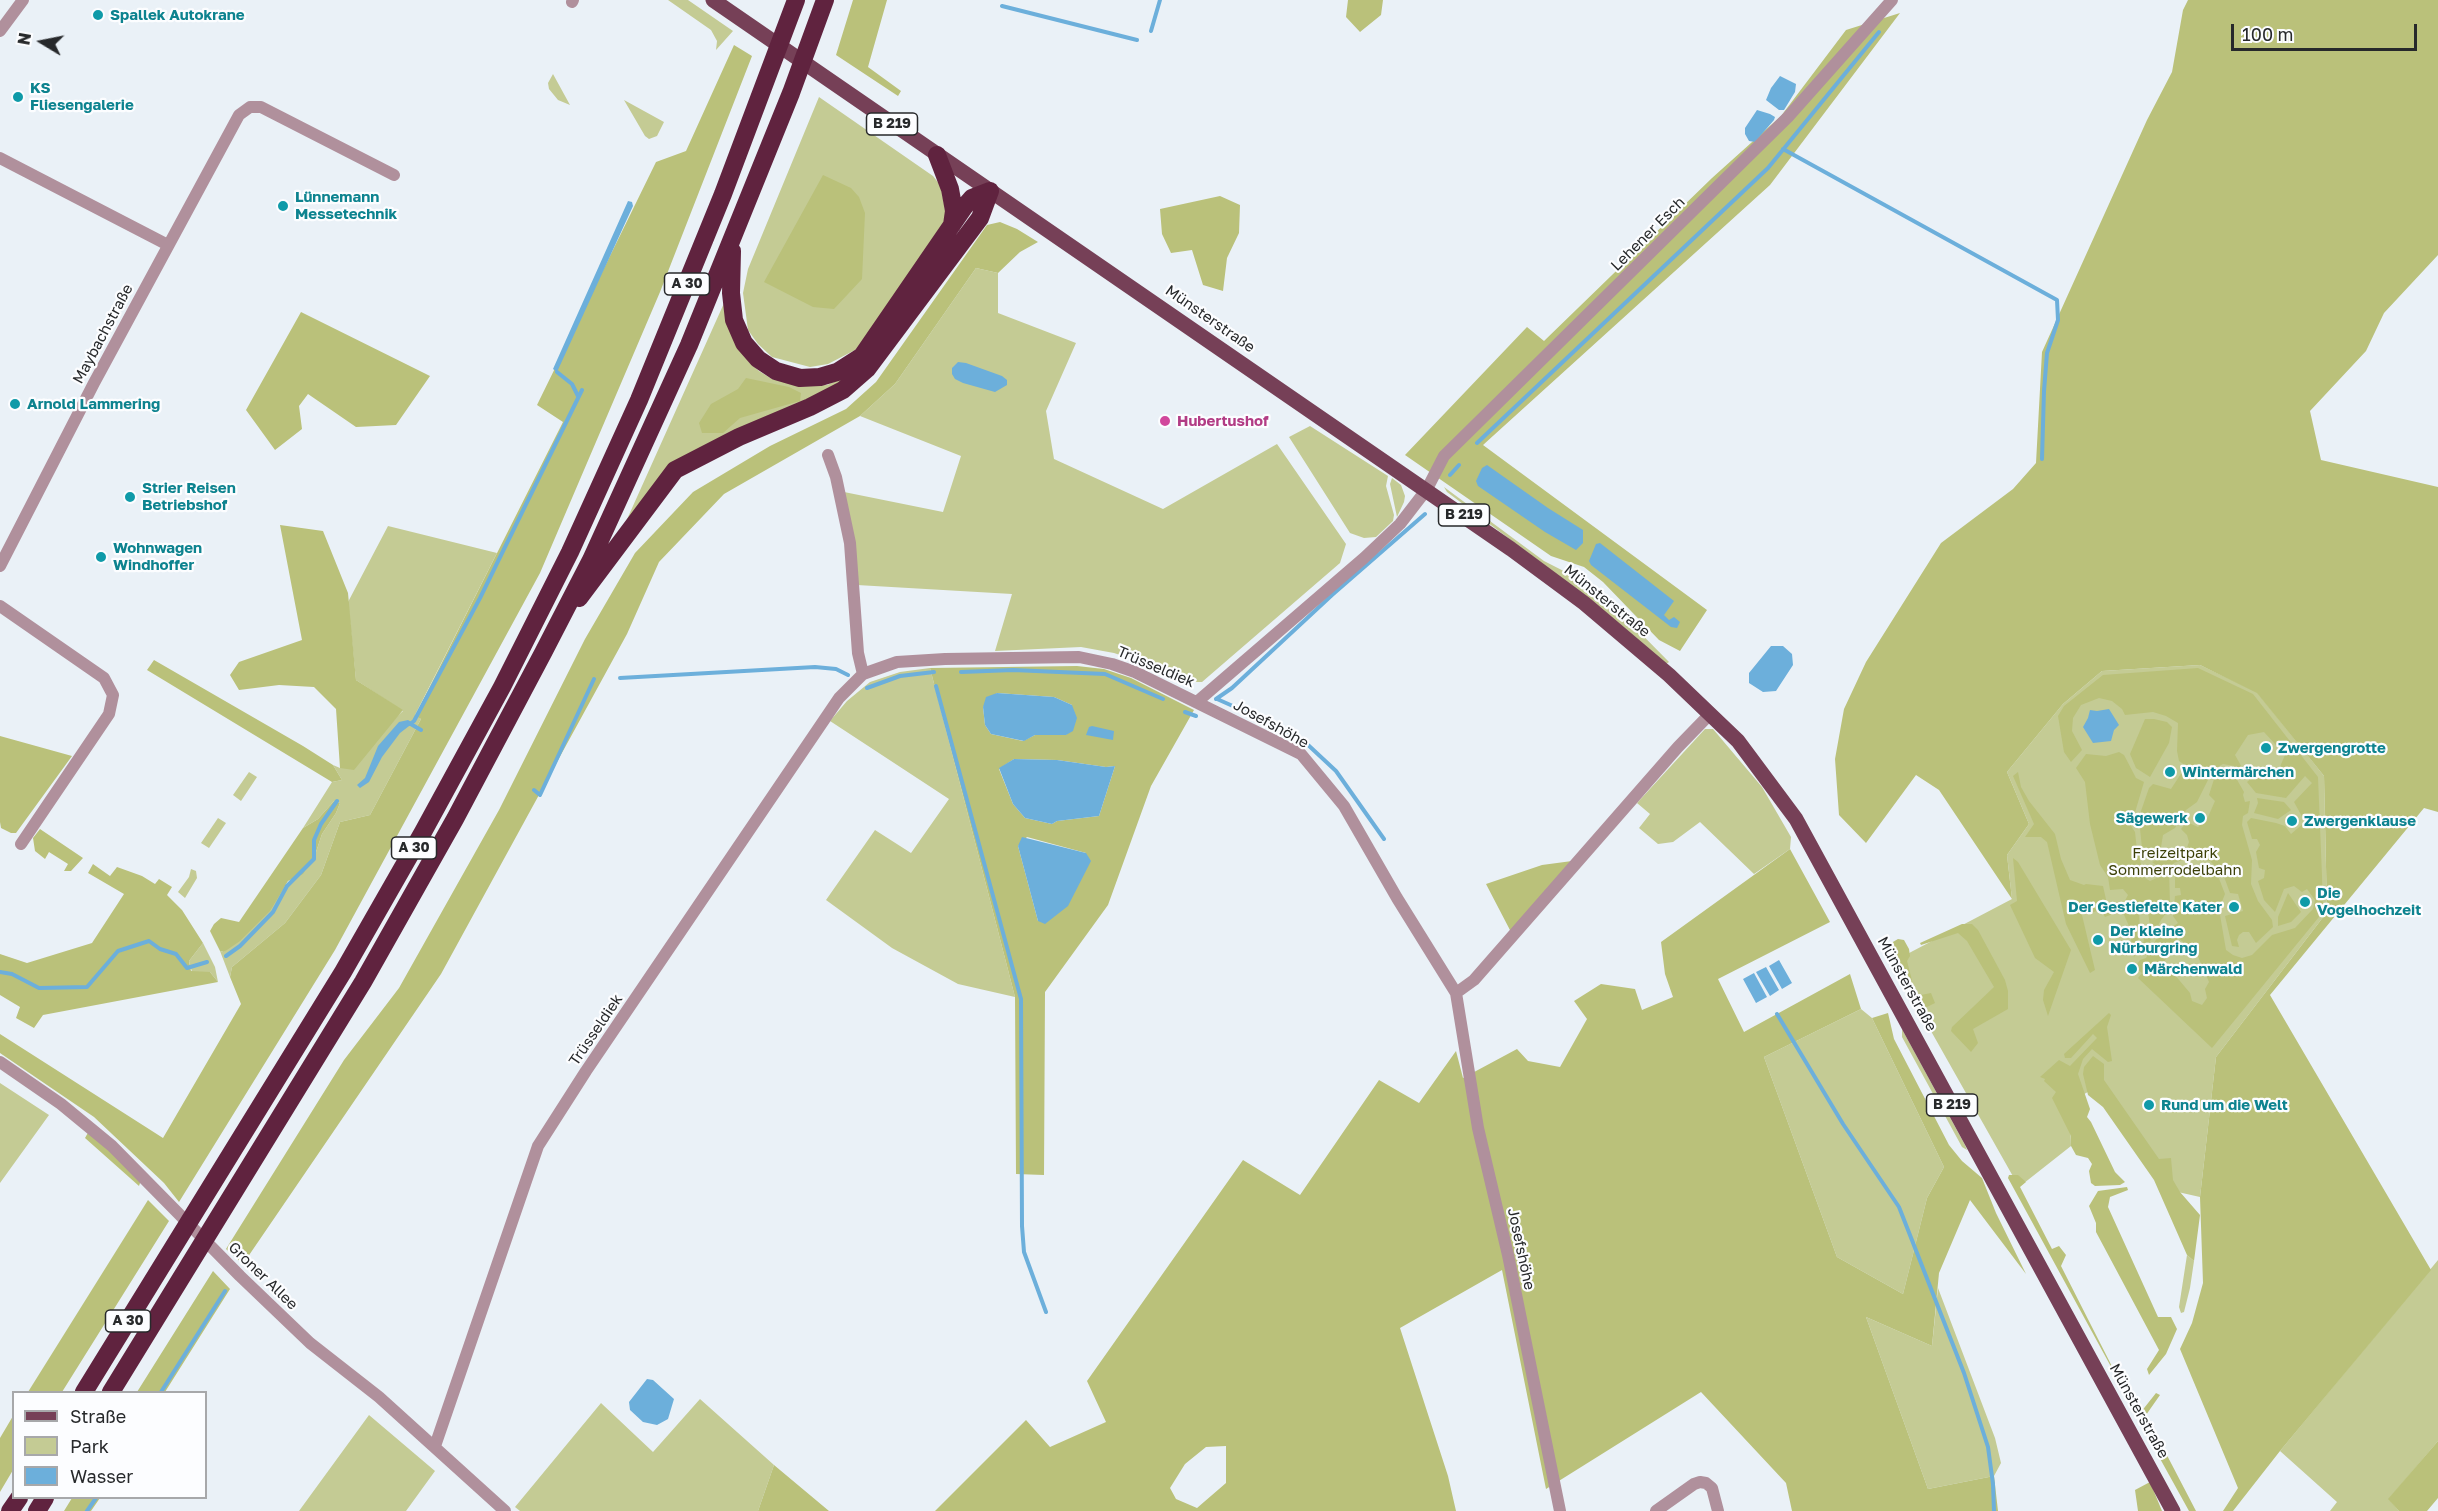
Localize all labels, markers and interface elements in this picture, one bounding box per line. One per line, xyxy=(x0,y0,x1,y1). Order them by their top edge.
place label: Spallek Autokrane xyxy=(110,6,245,24)
marker: Spallek Autokrane xyxy=(91,8,105,22)
north arrow xyxy=(12,12,72,72)
scale bar xyxy=(2234,12,2420,50)
text: 100 m xyxy=(2242,23,2293,45)
text: N xyxy=(13,31,35,47)
place label: KS Fliesengalerie xyxy=(30,79,134,114)
marker: KS Fliesengalerie xyxy=(11,90,25,104)
road number: B 219 xyxy=(866,113,918,135)
place label: Lünnemann Messetechnik xyxy=(295,188,397,223)
street label: Lehener Esch xyxy=(1607,193,1689,275)
marker: Lünnemann Messetechnik xyxy=(276,199,290,213)
road number: A 30 xyxy=(664,273,710,295)
street label: Maybachstraße xyxy=(69,281,137,387)
street label: Münsterstraße xyxy=(1162,281,1258,357)
place label: Arnold Lammering xyxy=(27,395,160,413)
marker: Arnold Lammering xyxy=(8,397,22,411)
place label: Hubertushof xyxy=(1177,412,1268,430)
marker: Hubertushof xyxy=(1158,414,1172,428)
place label: Strier Reisen Betriebshof xyxy=(142,479,236,514)
marker: Strier Reisen Betriebshof xyxy=(123,490,137,504)
road number: B 219 xyxy=(1438,504,1490,526)
place label: Wohnwagen Windhoffer xyxy=(113,539,202,574)
marker: Wohnwagen Windhoffer xyxy=(94,550,108,564)
street label: Münsterstraße xyxy=(1560,561,1654,641)
street label: Trüsseldiek xyxy=(1114,643,1198,691)
street label: Josefshöhe xyxy=(1230,696,1312,752)
place label: Zwergengrotte xyxy=(2278,739,2386,757)
marker: Zwergengrotte xyxy=(2259,741,2273,755)
place label: Wintermärchen xyxy=(2182,763,2294,781)
marker: Wintermärchen xyxy=(2163,765,2177,779)
place label: Sägewerk xyxy=(2115,809,2188,827)
marker: Sägewerk xyxy=(2193,811,2207,825)
place label: Zwergenklause xyxy=(2304,812,2416,830)
marker: Zwergenklause xyxy=(2285,814,2299,828)
road number: A 30 xyxy=(392,837,436,859)
park label: Freizeitpark Sommerrodelbahn xyxy=(2108,844,2242,879)
place label: Die Vogelhochzeit xyxy=(2317,884,2421,919)
marker: Die Vogelhochzeit xyxy=(2298,895,2312,909)
place label: Der Gestiefelte Kater xyxy=(2068,898,2222,916)
marker: Der Gestiefelte Kater xyxy=(2227,900,2241,914)
place label: Der kleine Nürburgring xyxy=(2110,922,2197,957)
marker: Der kleine Nürburgring xyxy=(2091,933,2105,947)
street label: Münsterstraße xyxy=(1874,934,1940,1034)
place label: Märchenwald xyxy=(2144,960,2242,978)
marker: Märchenwald xyxy=(2125,962,2139,976)
street label: Trüsseldiek xyxy=(565,991,627,1069)
road number: B 219 xyxy=(1926,1094,1978,1116)
place label: Rund um die Welt xyxy=(2161,1096,2288,1114)
marker: Rund um die Welt xyxy=(2142,1098,2156,1112)
street label: Josefshöhe xyxy=(1504,1206,1538,1292)
street label: Groner Allee xyxy=(225,1238,301,1314)
road number: A 30 xyxy=(106,1310,150,1332)
street label: Münsterstraße xyxy=(2106,1361,2172,1461)
legend xyxy=(12,1391,207,1499)
text: Straße xyxy=(70,1405,126,1427)
text: Park xyxy=(70,1435,109,1457)
text: Wasser xyxy=(70,1465,133,1487)

